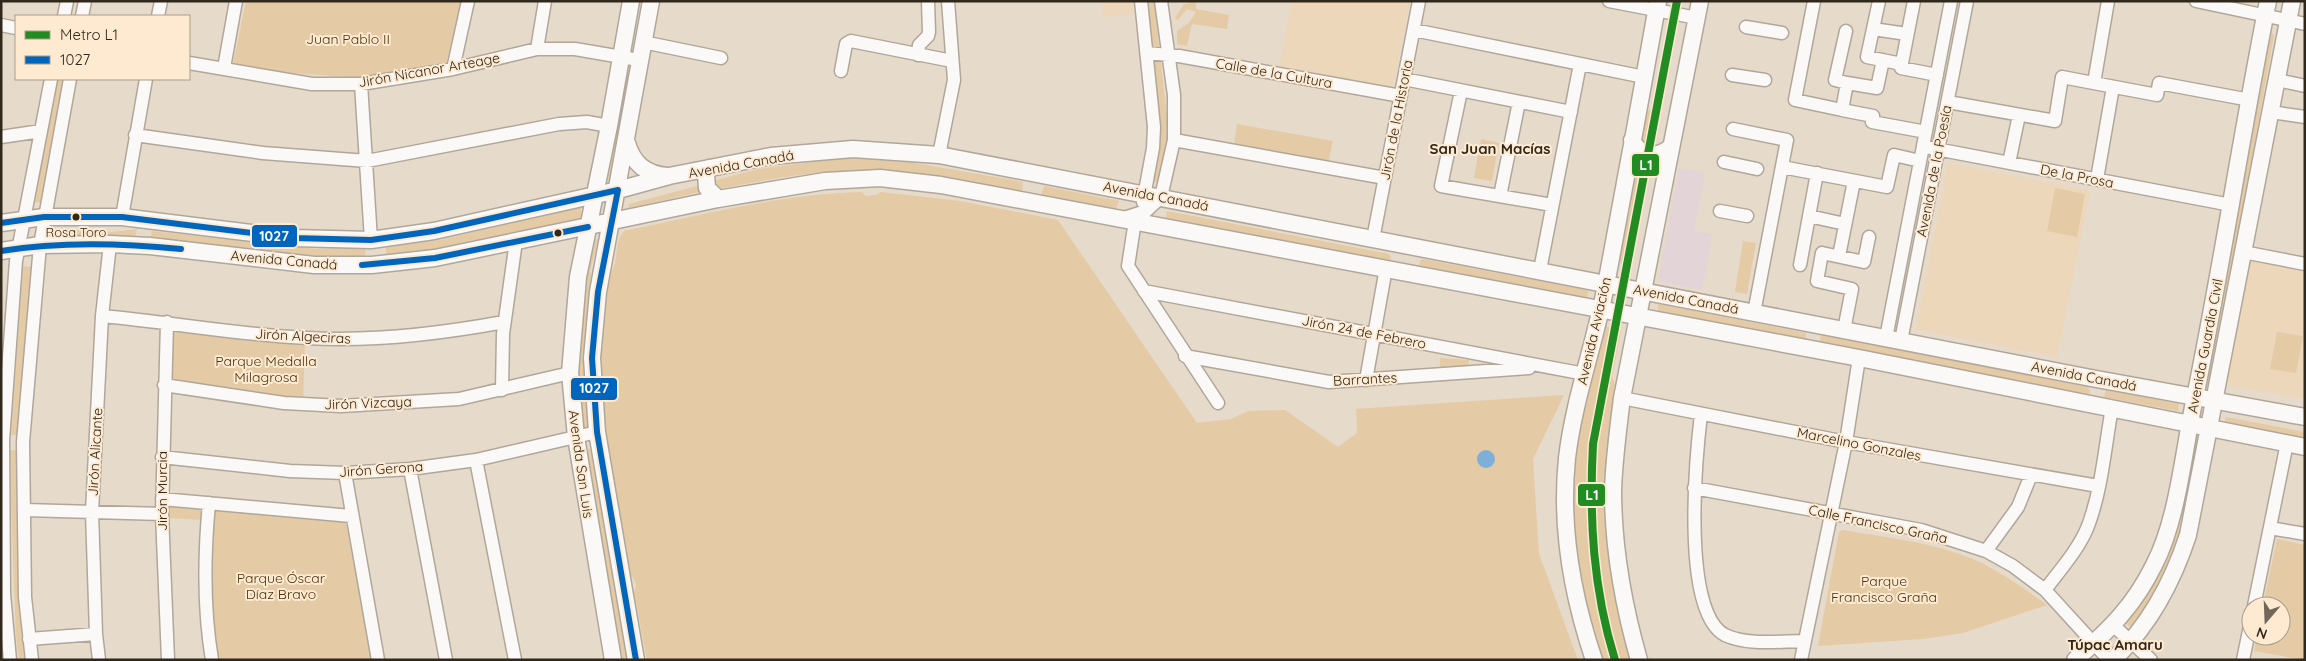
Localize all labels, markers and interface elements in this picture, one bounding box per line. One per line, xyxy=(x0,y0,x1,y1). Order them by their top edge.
legend xyxy=(15,15,190,80)
text: Metro L1 xyxy=(60,25,118,44)
park label: Juan Pablo II xyxy=(306,30,390,48)
street label: Jirón Nicanor Arteage xyxy=(357,49,501,91)
text: 1027 xyxy=(60,50,91,69)
street label: Calle de la Cultura xyxy=(1214,54,1334,92)
street label: Jirón de la Historia xyxy=(1376,58,1416,182)
street label: Avenida de la Poesía xyxy=(1912,103,1956,239)
district label: San Juan Macías xyxy=(1430,139,1550,158)
street label: Avenida Canadá xyxy=(687,146,795,182)
line badge: L1 xyxy=(1631,153,1660,177)
text: L1 xyxy=(1639,156,1653,174)
street label: De la Prosa xyxy=(2039,160,2115,192)
street label: Avenida Canadá xyxy=(1102,177,1210,215)
marker: Rosa Toro xyxy=(71,212,81,222)
place label: Rosa Toro xyxy=(46,224,107,240)
line badge: 1027 xyxy=(251,224,298,248)
text: 1027 xyxy=(259,227,289,245)
unlabelled marker xyxy=(553,228,563,238)
street label: Avenida Canadá xyxy=(230,246,338,274)
street label: Avenida Aviación xyxy=(1573,275,1615,387)
street label: Avenida Guardia Civil xyxy=(2183,277,2227,415)
street label: Avenida Canadá xyxy=(1632,280,1740,318)
street label: Jirón 24 de Febrero xyxy=(1300,311,1428,353)
street label: Jirón Algeciras xyxy=(255,325,351,347)
park label: Parque Medalla Milagrosa xyxy=(215,352,317,386)
street label: Avenida Canadá xyxy=(2030,357,2138,395)
street label: Barrantes xyxy=(1333,368,1397,390)
line badge: 1027 xyxy=(570,377,618,401)
text: 1027 xyxy=(579,379,609,397)
street label: Jirón Vizcaya xyxy=(324,392,412,414)
street label: Jirón Alicante xyxy=(84,407,106,497)
street label: Avenida San Luis xyxy=(564,409,598,519)
street label: Marcelino Gonzales xyxy=(1795,423,1923,465)
street label: Jirón Murcia xyxy=(153,451,171,531)
street label: Jirón Gerona xyxy=(338,457,424,481)
line badge: L1 xyxy=(1577,483,1606,507)
text: L1 xyxy=(1585,486,1599,504)
street label: Calle Francisco Graña xyxy=(1807,500,1949,548)
park label: Parque Óscar Díaz Bravo xyxy=(237,569,326,603)
park label: Parque Francisco Graña xyxy=(1831,572,1937,606)
north arrow xyxy=(2241,596,2291,646)
text: N xyxy=(2254,623,2270,643)
district label: Túpac Amaru xyxy=(2067,635,2163,654)

